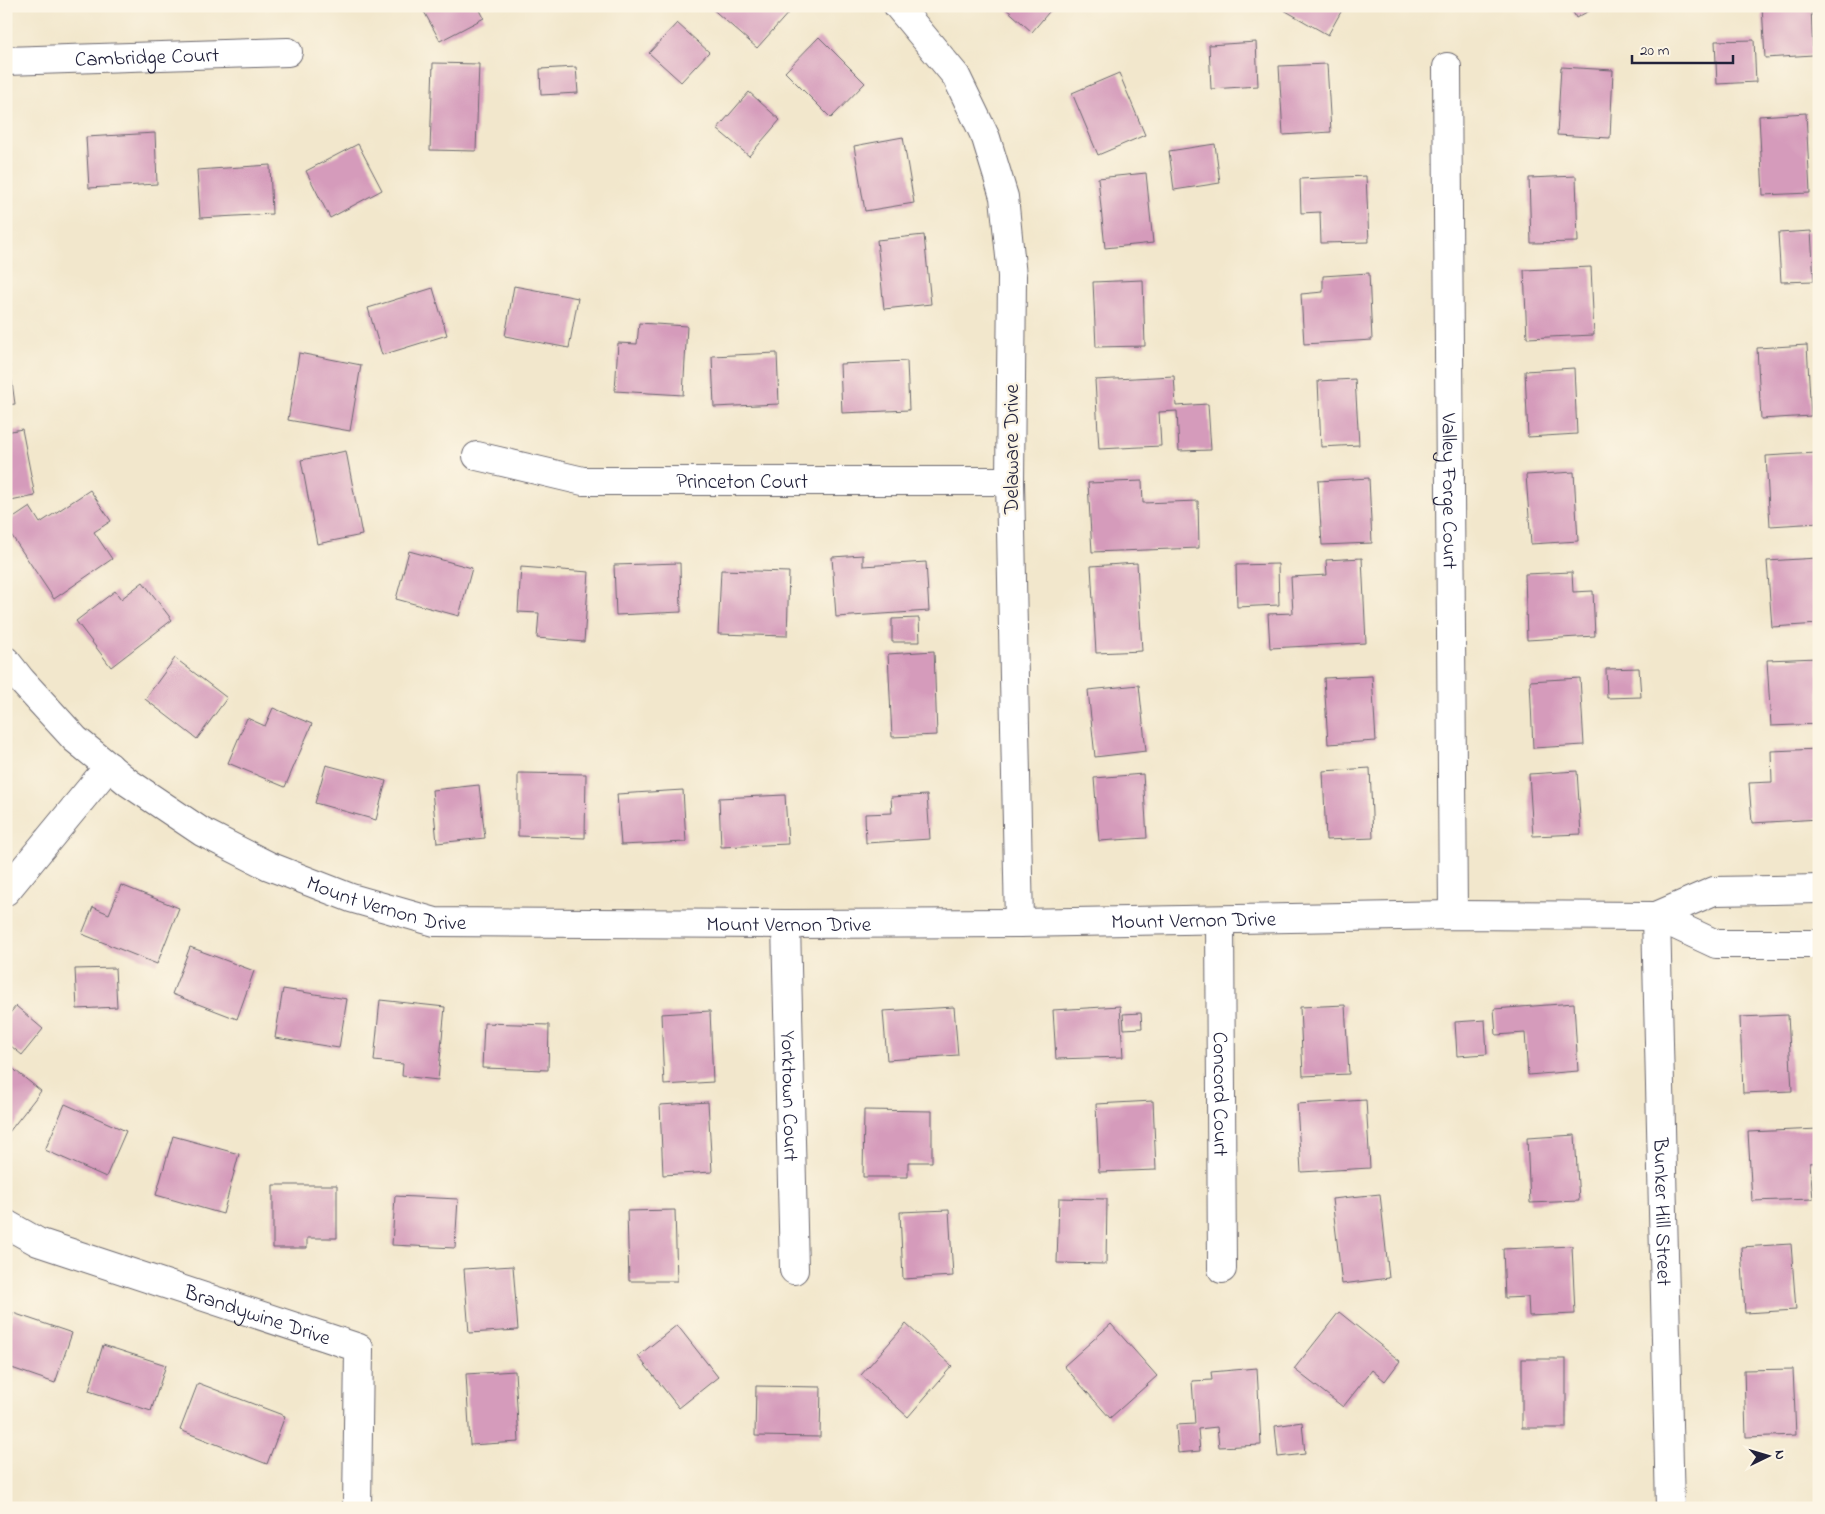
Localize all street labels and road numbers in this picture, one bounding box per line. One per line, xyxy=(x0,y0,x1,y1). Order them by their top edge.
street label: Cambridge Court xyxy=(74,41,220,76)
street label: Delaware Drive xyxy=(998,384,1028,515)
street label: Valley Forge Court xyxy=(1431,412,1464,569)
street label: Princeton Court xyxy=(676,468,808,498)
street label: Mount Vernon Drive xyxy=(302,869,467,939)
street label: Mount Vernon Drive xyxy=(1111,905,1277,938)
street label: Mount Vernon Drive xyxy=(706,911,872,941)
street label: Yorktown Court xyxy=(771,1030,804,1162)
street label: Concord Court xyxy=(1204,1032,1234,1156)
street label: Bunker Hill Street xyxy=(1644,1137,1678,1286)
street label: Brandywine Drive xyxy=(179,1278,335,1355)

